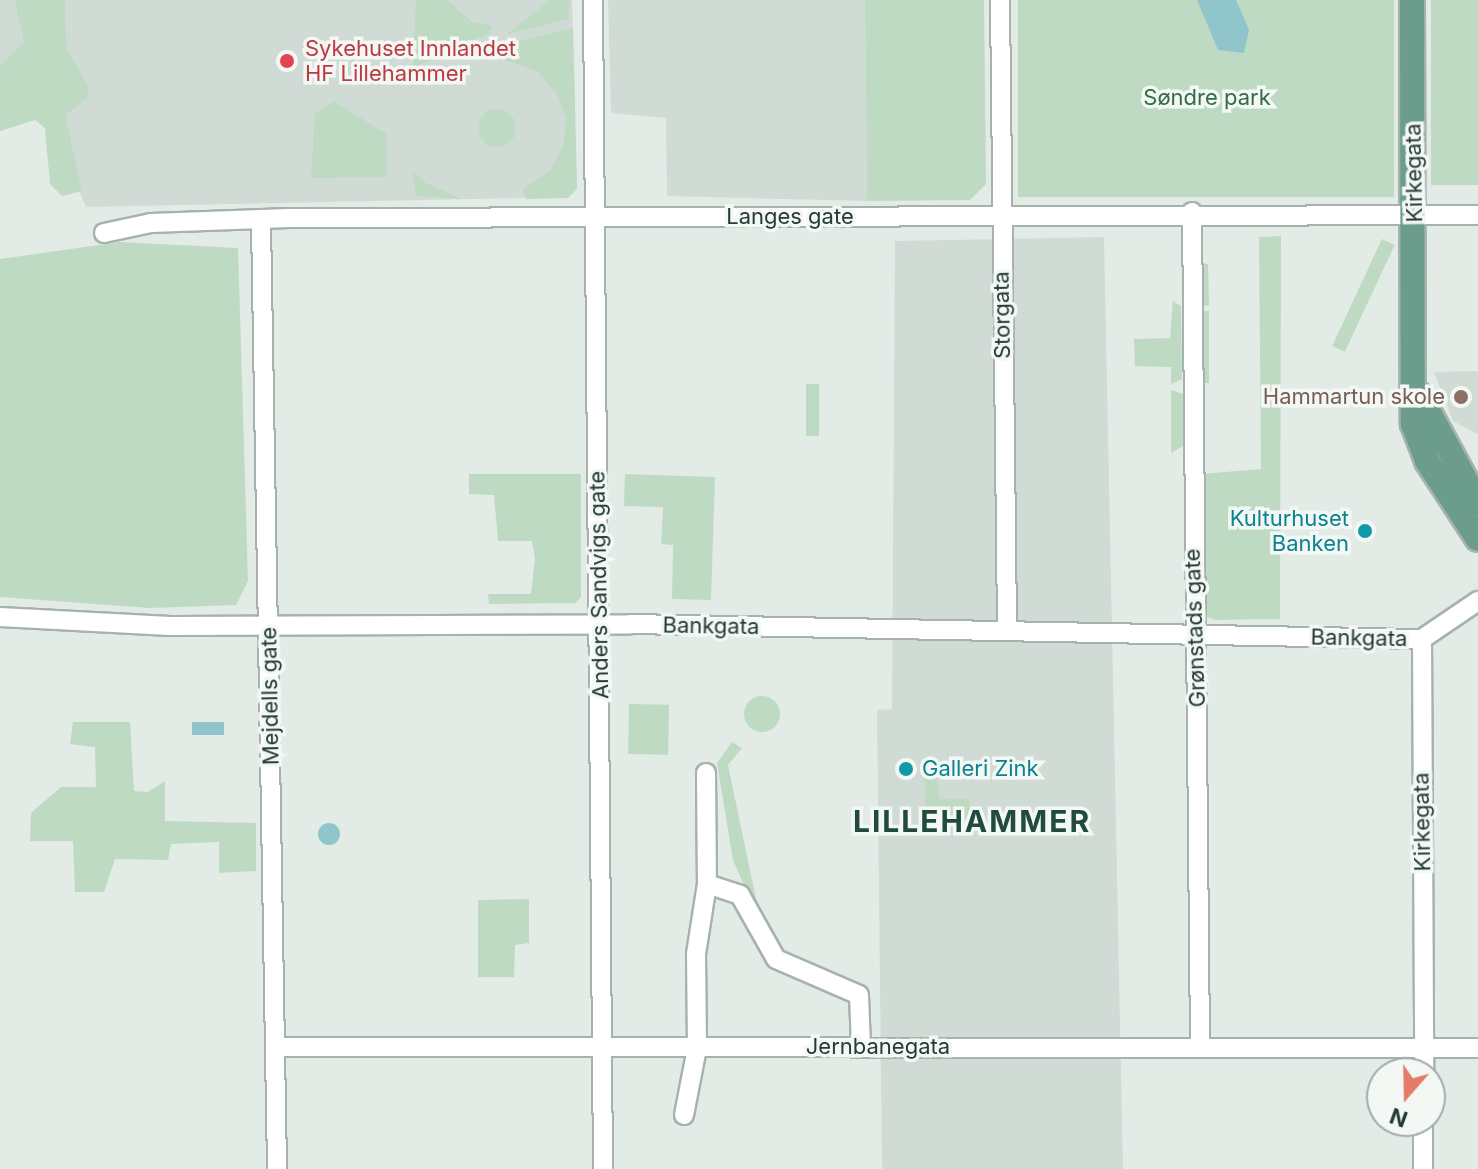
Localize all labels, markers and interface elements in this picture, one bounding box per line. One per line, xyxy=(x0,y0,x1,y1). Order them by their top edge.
place label: Sykehuset Innlandet HF Lillehammer xyxy=(305,35,516,86)
marker: Sykehuset Innlandet HF Lillehammer xyxy=(276,50,298,72)
park label: Søndre park xyxy=(1143,85,1271,111)
street label: Kirkegata xyxy=(1400,123,1428,223)
street label: Langes gate xyxy=(726,204,854,230)
street label: Storgata xyxy=(988,271,1016,359)
place label: Hammartun skole xyxy=(1263,384,1445,410)
marker: Hammartun skole xyxy=(1452,388,1470,406)
street label: Anders Sandvigs gate xyxy=(584,471,614,699)
place label: Kulturhuset Banken xyxy=(1230,505,1349,556)
marker: Kulturhuset Banken xyxy=(1356,522,1374,540)
street label: Grønstads gate xyxy=(1179,548,1211,708)
street label: Bankgata xyxy=(662,612,760,640)
street label: Bankgata xyxy=(1310,624,1408,652)
street label: Mejdells gate xyxy=(256,627,284,765)
place label: Galleri Zink xyxy=(922,756,1039,782)
marker: Galleri Zink xyxy=(897,760,915,778)
street label: Kirkegata xyxy=(1408,772,1436,872)
district label: LILLEHAMMER xyxy=(853,803,1091,839)
street label: Jernbanegata xyxy=(806,1034,950,1060)
north arrow xyxy=(1366,1057,1446,1137)
text: N xyxy=(1386,1103,1411,1133)

